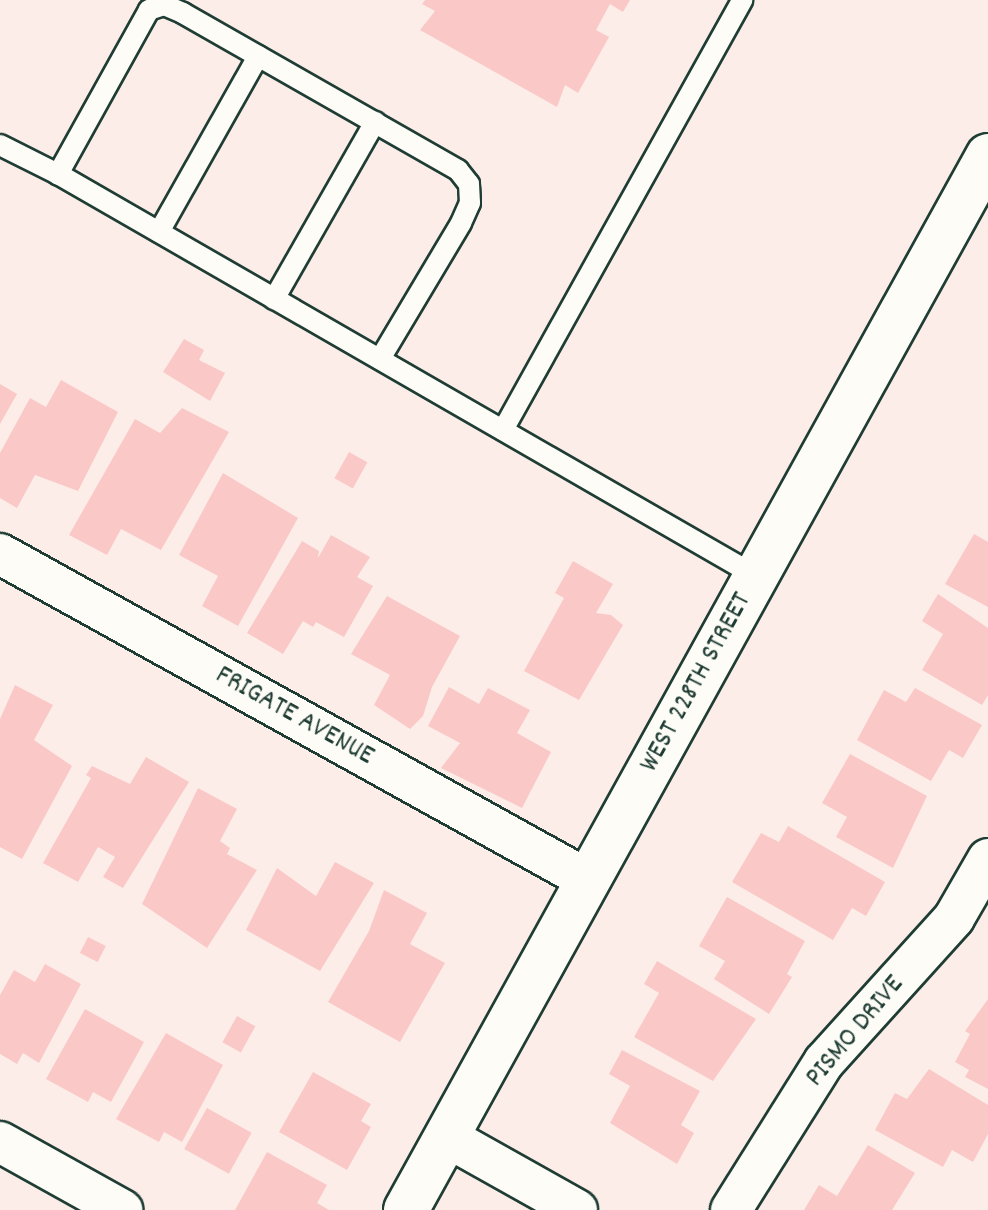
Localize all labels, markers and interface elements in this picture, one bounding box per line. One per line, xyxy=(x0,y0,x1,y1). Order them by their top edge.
street label: WEST 228TH STREET xyxy=(634,587,760,779)
street label: FRIGATE AVENUE xyxy=(209,660,379,774)
street label: PISMO DRIVE xyxy=(800,969,912,1095)

